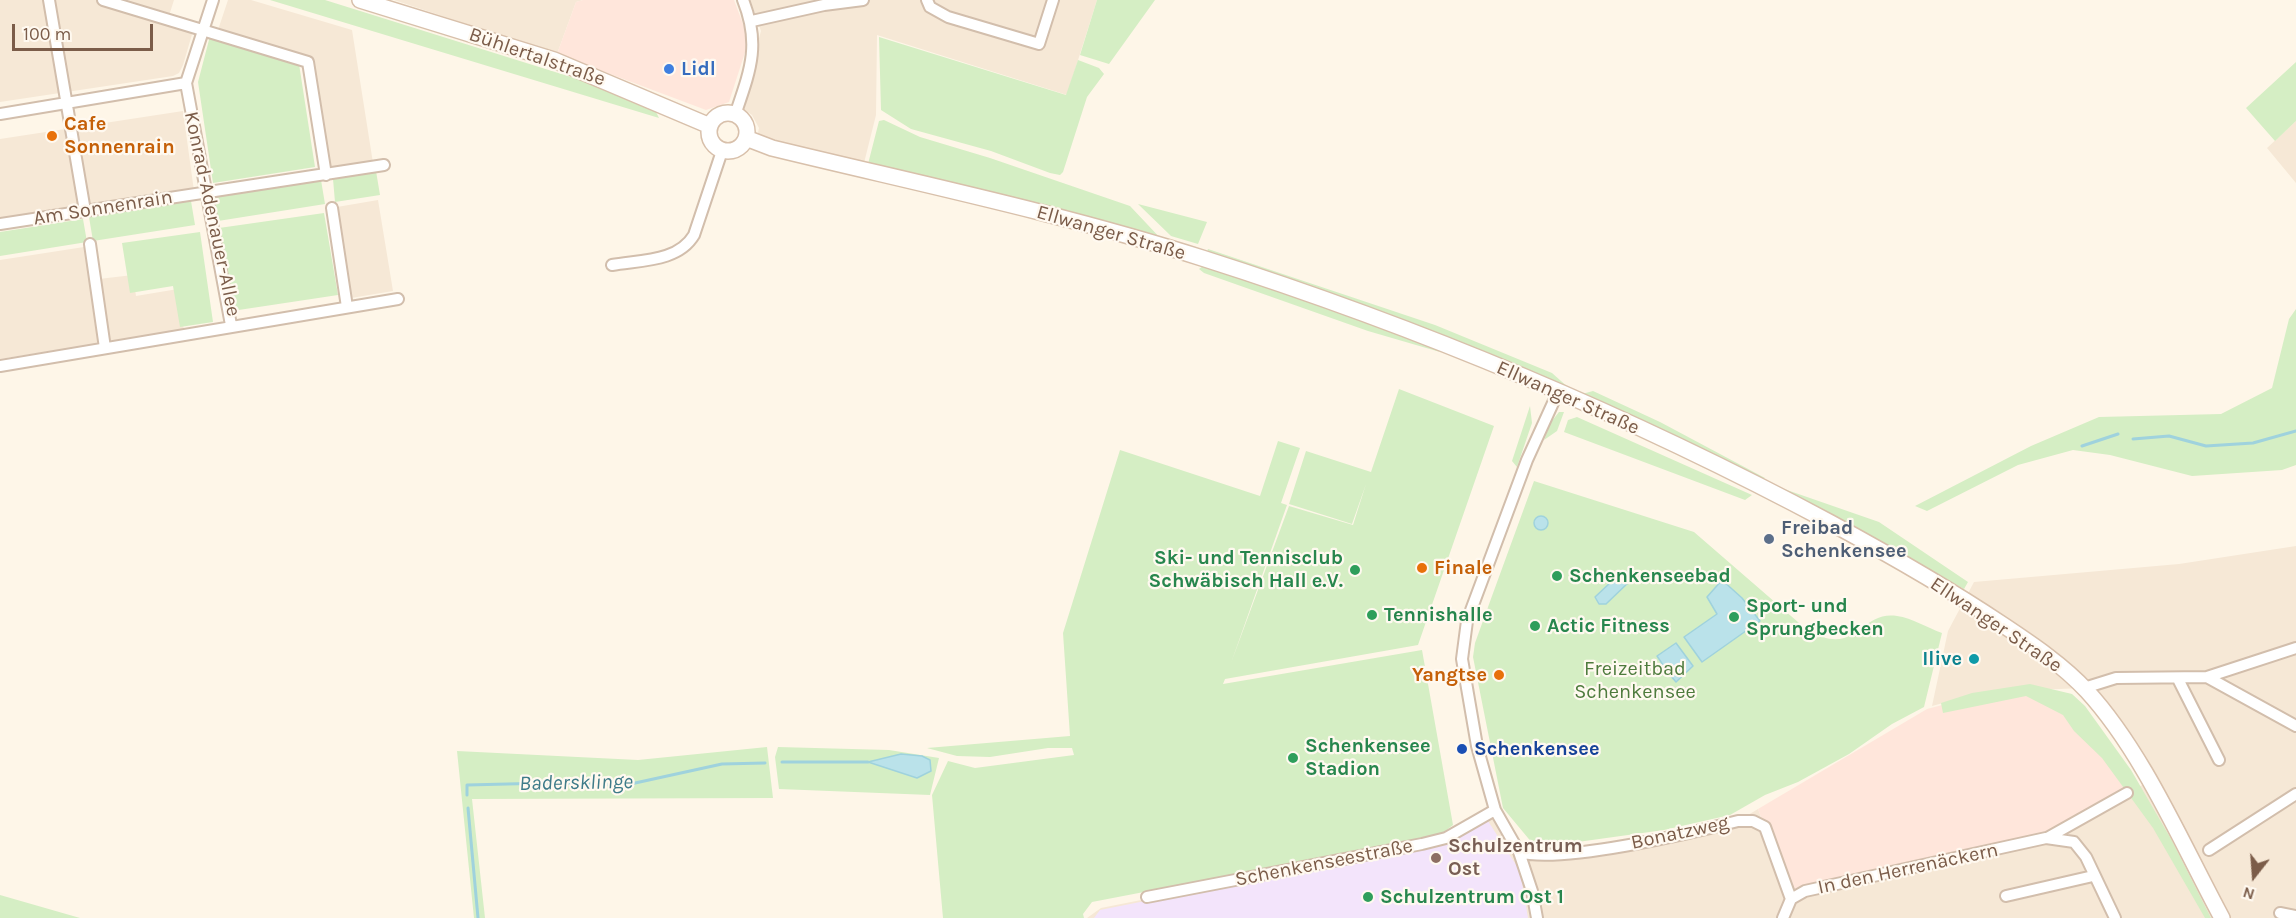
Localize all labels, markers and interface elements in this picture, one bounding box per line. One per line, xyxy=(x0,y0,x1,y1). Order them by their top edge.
scale bar xyxy=(15,12,156,50)
street label: Bühlertalstraße xyxy=(466,22,608,92)
text: 100 m xyxy=(23,23,71,45)
place label: Lidl xyxy=(681,57,716,81)
marker: Lidl xyxy=(662,62,676,76)
street label: Konrad-Adenauer-Allee xyxy=(179,109,245,319)
place label: Cafe Sonnenrain xyxy=(64,112,175,159)
marker: Cafe Sonnenrain xyxy=(45,129,59,143)
street label: Am Sonnenrain xyxy=(32,185,174,231)
street label: Ellwanger Straße xyxy=(1034,200,1188,266)
street label: Ellwanger Straße xyxy=(1493,356,1643,440)
place label: Freibad Schenkensee xyxy=(1781,516,1906,563)
marker: Freibad Schenkensee xyxy=(1762,532,1776,546)
place label: Ski- und Tennisclub Schwäbisch Hall e.V. xyxy=(1149,546,1343,593)
place label: Finale xyxy=(1434,556,1492,580)
marker: Finale xyxy=(1415,561,1429,575)
marker: Ski- und Tennisclub Schwäbisch Hall e.V. xyxy=(1348,563,1362,577)
place label: Schenkenseebad xyxy=(1569,564,1731,588)
marker: Schenkenseebad xyxy=(1550,569,1564,583)
street label: Ellwanger Straße xyxy=(1925,572,2067,678)
place label: Sport- und Sprungbecken xyxy=(1746,594,1884,641)
place label: Tennishalle xyxy=(1384,603,1493,627)
marker: Tennishalle xyxy=(1365,608,1379,622)
marker: Sport- und Sprungbecken xyxy=(1727,610,1741,624)
place label: Actic Fitness xyxy=(1547,614,1670,638)
marker: Actic Fitness xyxy=(1528,619,1542,633)
place label: Ilive xyxy=(1922,647,1962,671)
marker: Ilive xyxy=(1967,652,1981,666)
park label: Freizeitbad Schenkensee xyxy=(1574,657,1696,704)
place label: Yangtse xyxy=(1412,663,1487,687)
marker: Yangtse xyxy=(1492,668,1506,682)
place label: Schenkensee Stadion xyxy=(1305,734,1430,781)
place label: Schenkensee xyxy=(1474,737,1599,761)
marker: Schenkensee xyxy=(1455,742,1469,756)
marker: Schenkensee Stadion xyxy=(1286,751,1300,765)
water label: Badersklinge xyxy=(519,769,633,797)
street label: Bonatzweg xyxy=(1629,811,1731,855)
street label: Schenkenseestraße xyxy=(1233,834,1415,892)
place label: Schulzentrum Ost xyxy=(1448,834,1583,881)
street label: In den Herrenäckern xyxy=(1816,838,2000,900)
north arrow xyxy=(2224,846,2284,906)
marker: Schulzentrum Ost xyxy=(1429,851,1443,865)
text: N xyxy=(2240,883,2257,904)
place label: Schulzentrum Ost 1 xyxy=(1380,885,1564,909)
marker: Schulzentrum Ost 1 xyxy=(1361,890,1375,904)

